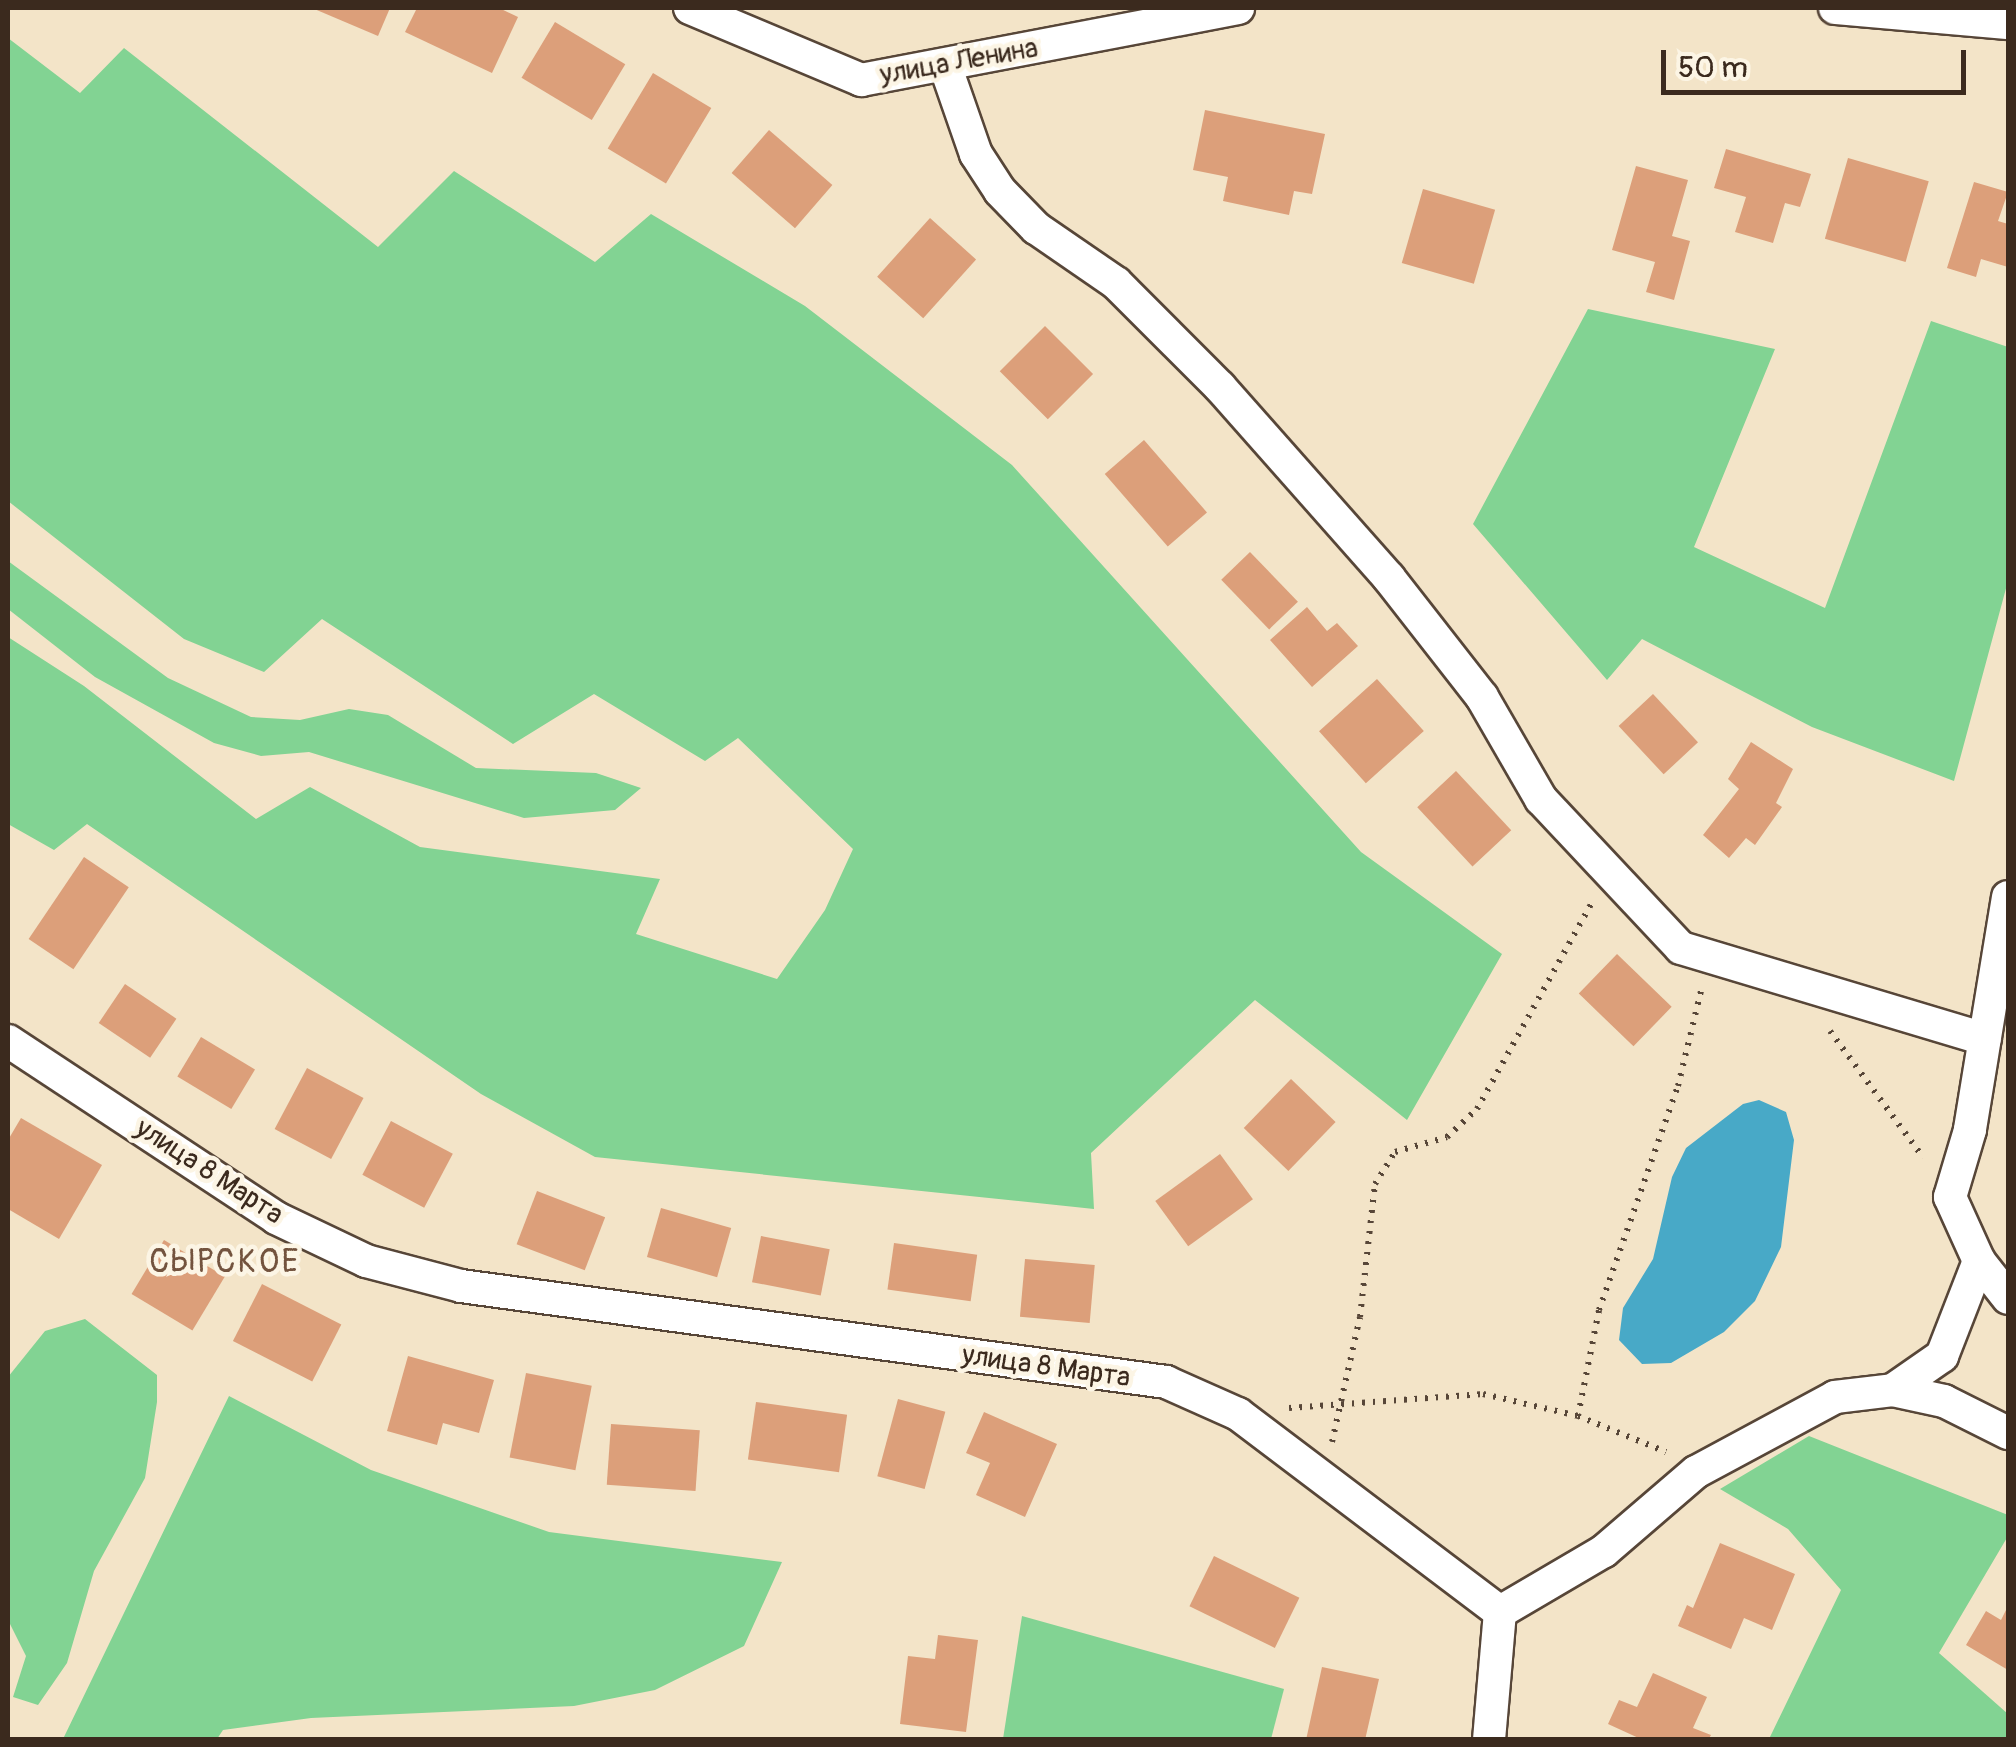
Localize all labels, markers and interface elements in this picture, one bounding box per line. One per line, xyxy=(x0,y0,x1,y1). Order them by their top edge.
scale bar xyxy=(1666,30,1971,92)
street label: улица Ленина xyxy=(877,32,1041,92)
text: 50 m xyxy=(1678,49,1748,86)
street label: улица 8 Марта xyxy=(129,1112,289,1232)
district label: СЫРСКОЕ xyxy=(149,1243,301,1281)
street label: улица 8 Марта xyxy=(960,1339,1132,1395)

